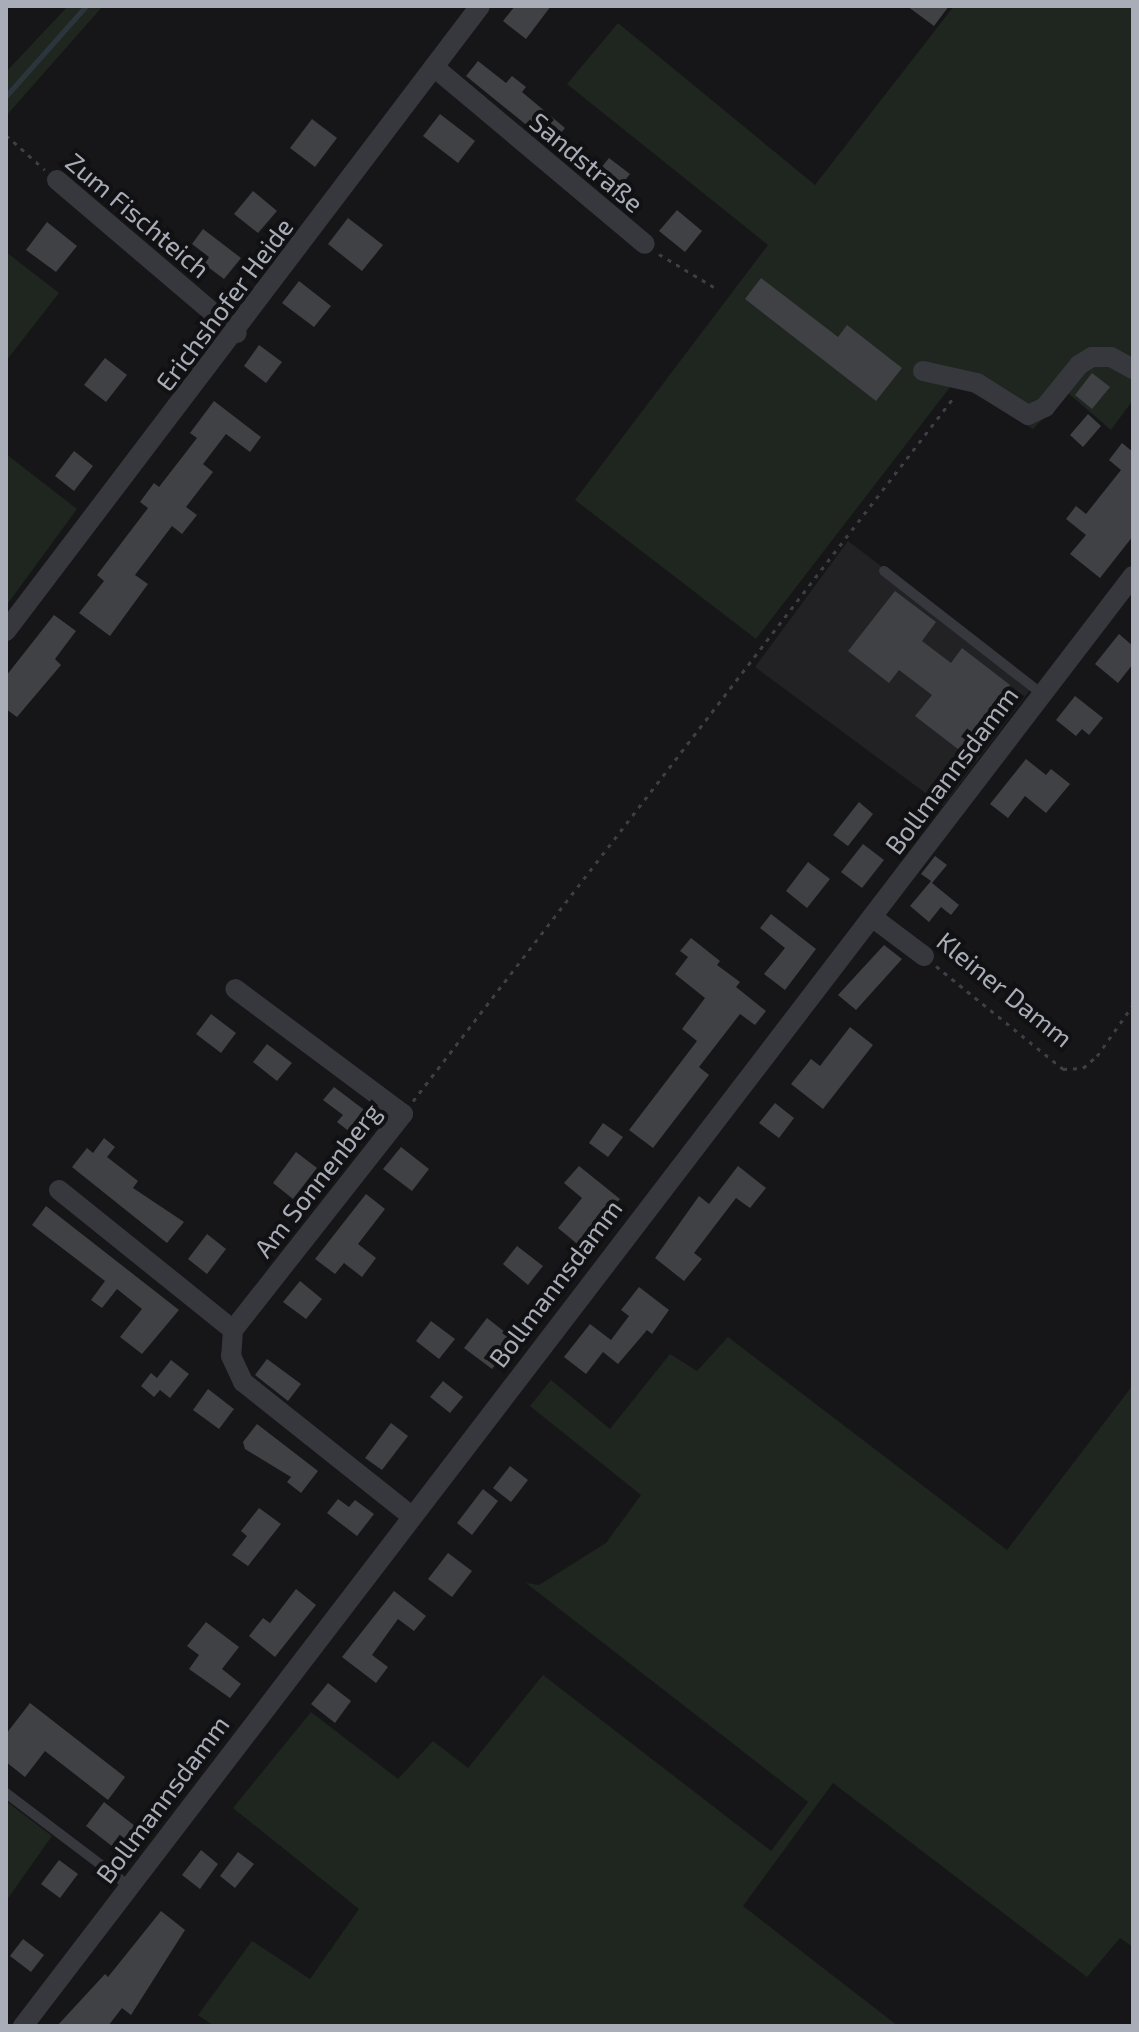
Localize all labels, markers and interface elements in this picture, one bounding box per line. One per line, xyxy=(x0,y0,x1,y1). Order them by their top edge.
street label: Sandstraße xyxy=(524,106,650,218)
street label: Zum Fischteich xyxy=(60,146,216,284)
street label: Erichshofer Heide xyxy=(149,211,299,397)
street label: Bollmannsdamm xyxy=(878,680,1024,860)
street label: Kleiner Damm xyxy=(931,925,1079,1053)
street label: Am Sonnenberg xyxy=(247,1097,387,1263)
street label: Bollmannsdamm xyxy=(482,1193,628,1373)
street label: Bollmannsdamm xyxy=(89,1709,235,1889)

